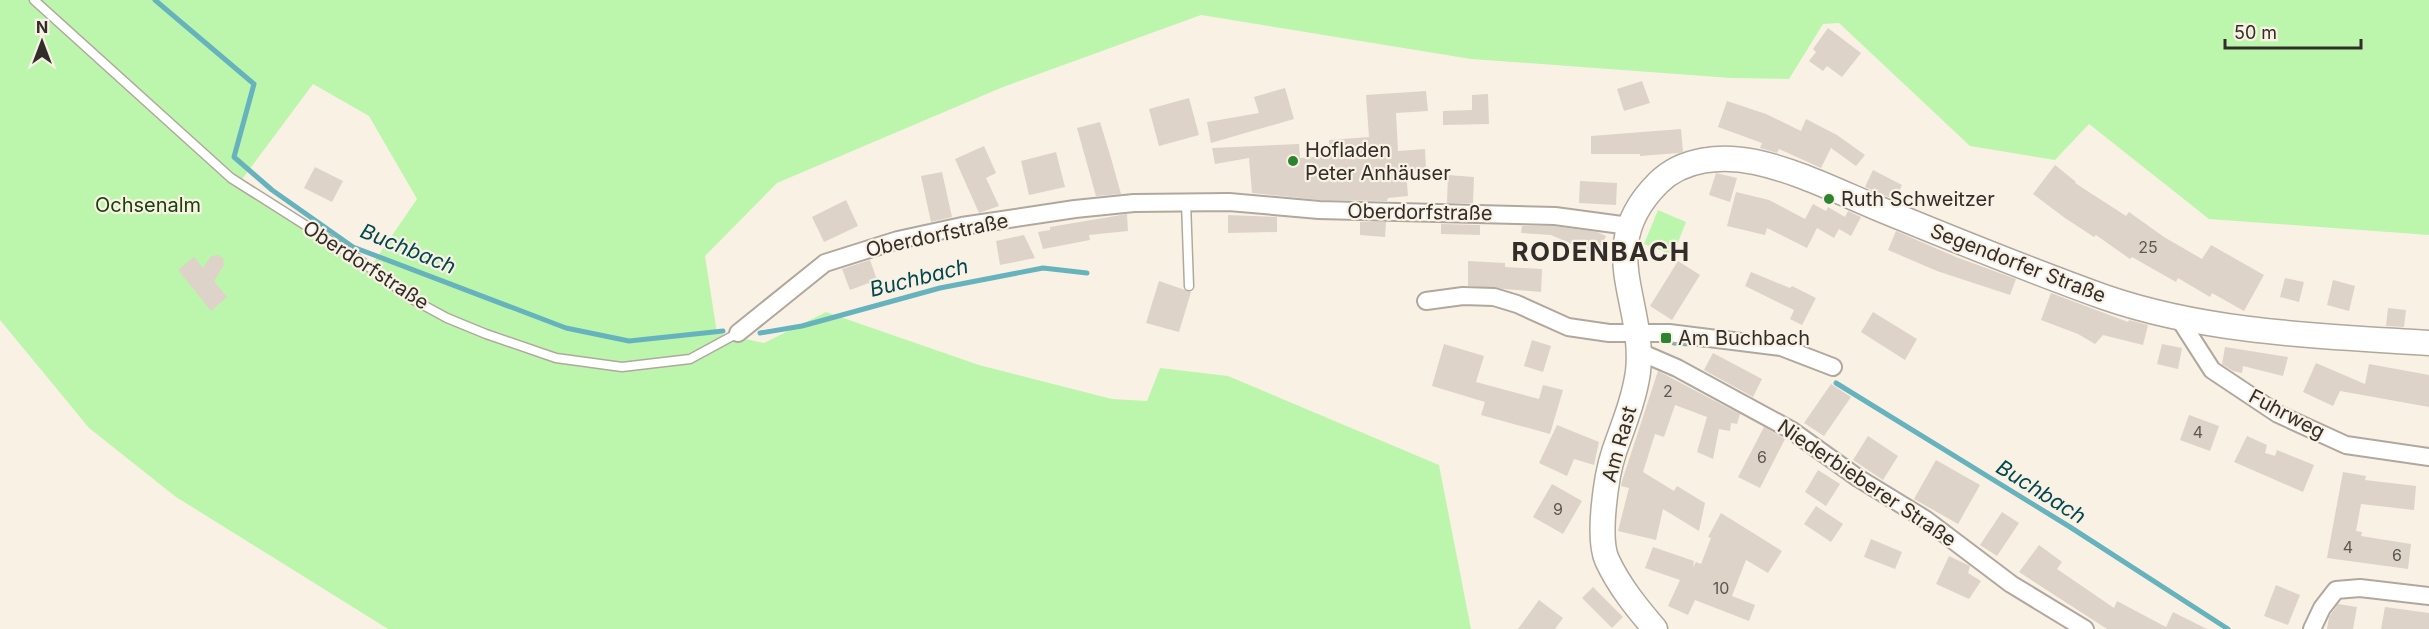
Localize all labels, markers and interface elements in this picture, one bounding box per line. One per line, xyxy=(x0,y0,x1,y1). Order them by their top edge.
north arrow xyxy=(12,12,72,72)
scale bar xyxy=(2225,12,2362,50)
text: N xyxy=(36,17,48,37)
text: 50 m xyxy=(2234,22,2277,43)
place label: Hofladen Peter Anhäuser xyxy=(1305,138,1451,185)
marker: Hofladen Peter Anhäuser xyxy=(1286,154,1300,168)
place label: Ruth Schweitzer xyxy=(1841,187,1995,211)
marker: Ruth Schweitzer xyxy=(1822,192,1836,206)
park label: Ochsenalm xyxy=(95,193,201,217)
street label: Oberdorfstraße xyxy=(1347,199,1493,225)
street label: Oberdorfstraße xyxy=(863,208,1011,262)
street label: Oberdorfstraße xyxy=(299,215,433,315)
water label: Buchbach xyxy=(357,218,460,279)
street label: Segendorfer Straße xyxy=(1927,218,2109,308)
district label: RODENBACH xyxy=(1511,236,1691,267)
house number: 25 xyxy=(2138,237,2158,257)
water label: Buchbach xyxy=(867,253,971,302)
place label: Am Buchbach xyxy=(1678,326,1810,350)
marker: Am Buchbach xyxy=(1659,331,1673,345)
house number: 2 xyxy=(1663,381,1673,401)
street label: Fuhrweg xyxy=(2245,384,2329,444)
street label: Am Rast xyxy=(1597,403,1641,485)
street label: Niederbieberer Straße xyxy=(1773,414,1961,552)
house number: 4 xyxy=(2193,422,2203,442)
house number: 6 xyxy=(1757,447,1767,467)
water label: Buchbach xyxy=(1992,454,2091,529)
house number: 9 xyxy=(1553,499,1563,519)
house number: 4 xyxy=(2343,537,2353,557)
house number: 6 xyxy=(2392,545,2402,565)
house number: 10 xyxy=(1713,578,1729,598)

